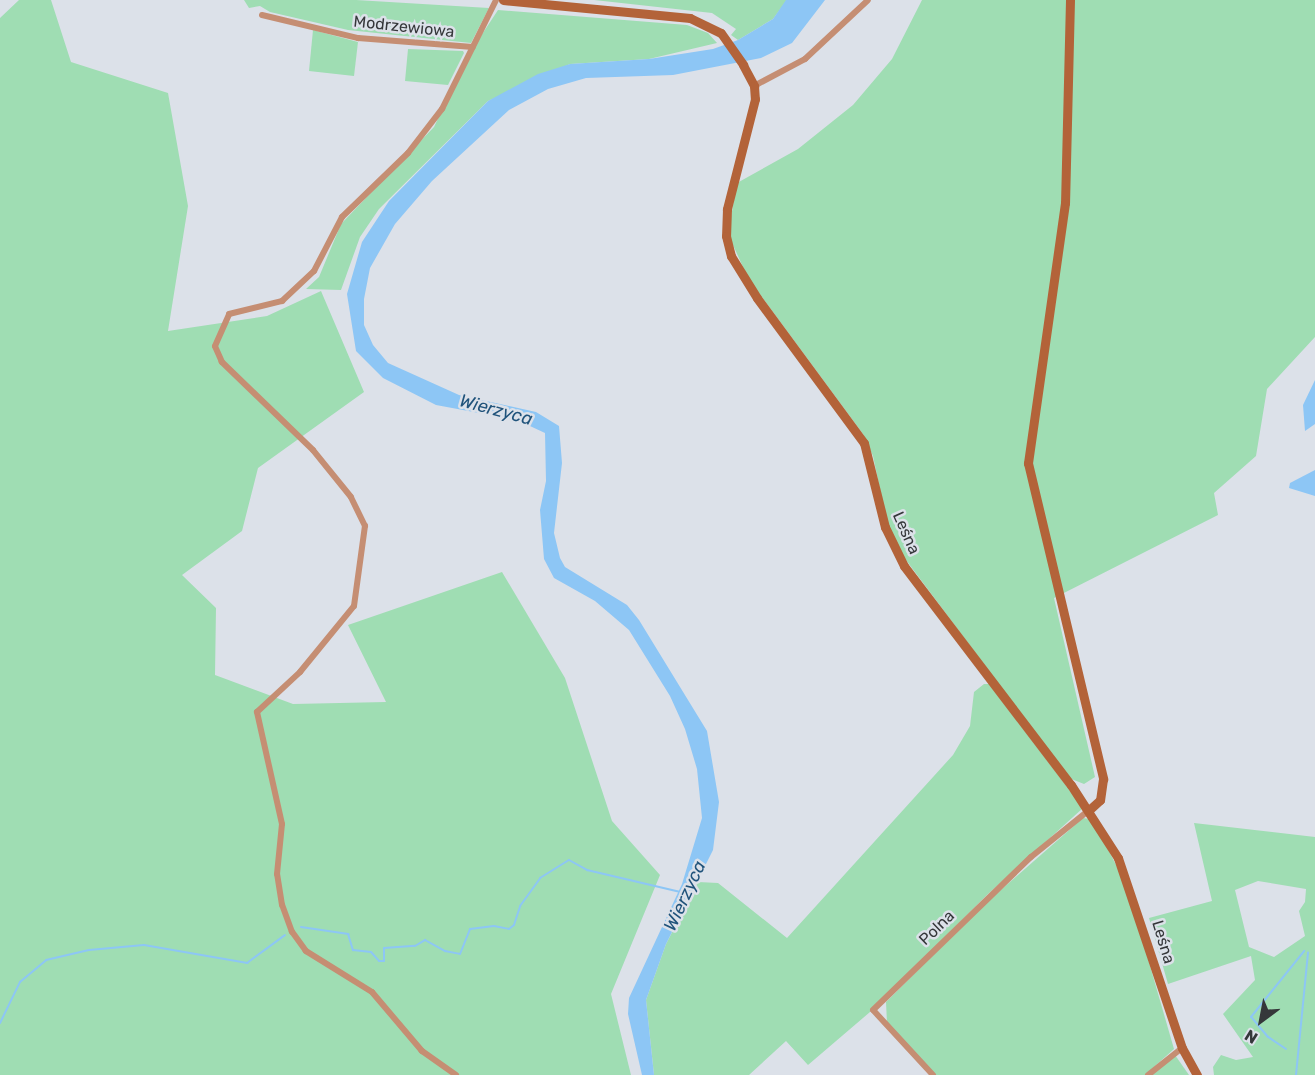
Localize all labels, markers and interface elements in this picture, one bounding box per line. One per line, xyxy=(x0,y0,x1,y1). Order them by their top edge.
street label: Modrzewiowa xyxy=(353,12,455,42)
water label: Wierzyca xyxy=(457,390,535,430)
street label: Leśna xyxy=(888,509,924,557)
water label: Wierzyca xyxy=(659,858,711,934)
street label: Polna xyxy=(915,907,959,949)
street label: Leśna xyxy=(1147,918,1179,966)
north arrow xyxy=(1231,991,1291,1051)
text: N xyxy=(1241,1026,1261,1048)

